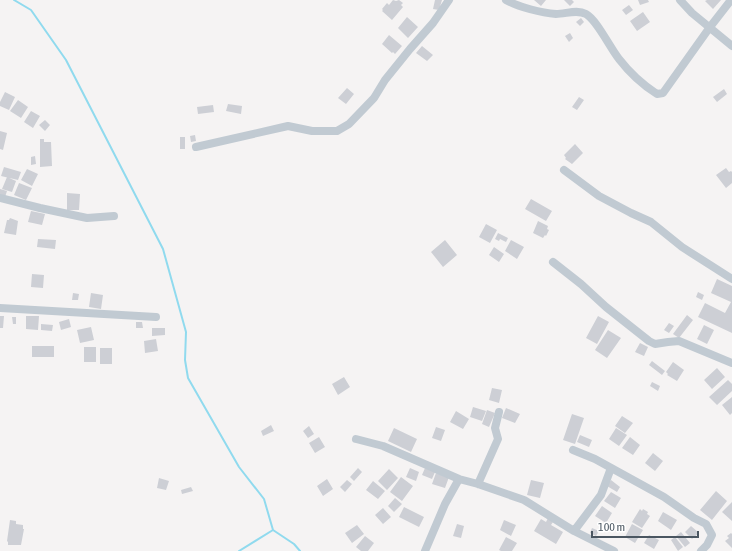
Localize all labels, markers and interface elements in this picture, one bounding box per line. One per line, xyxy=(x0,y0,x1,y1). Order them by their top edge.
scale bar xyxy=(592,513,698,539)
text: 100 m xyxy=(598,520,625,534)

